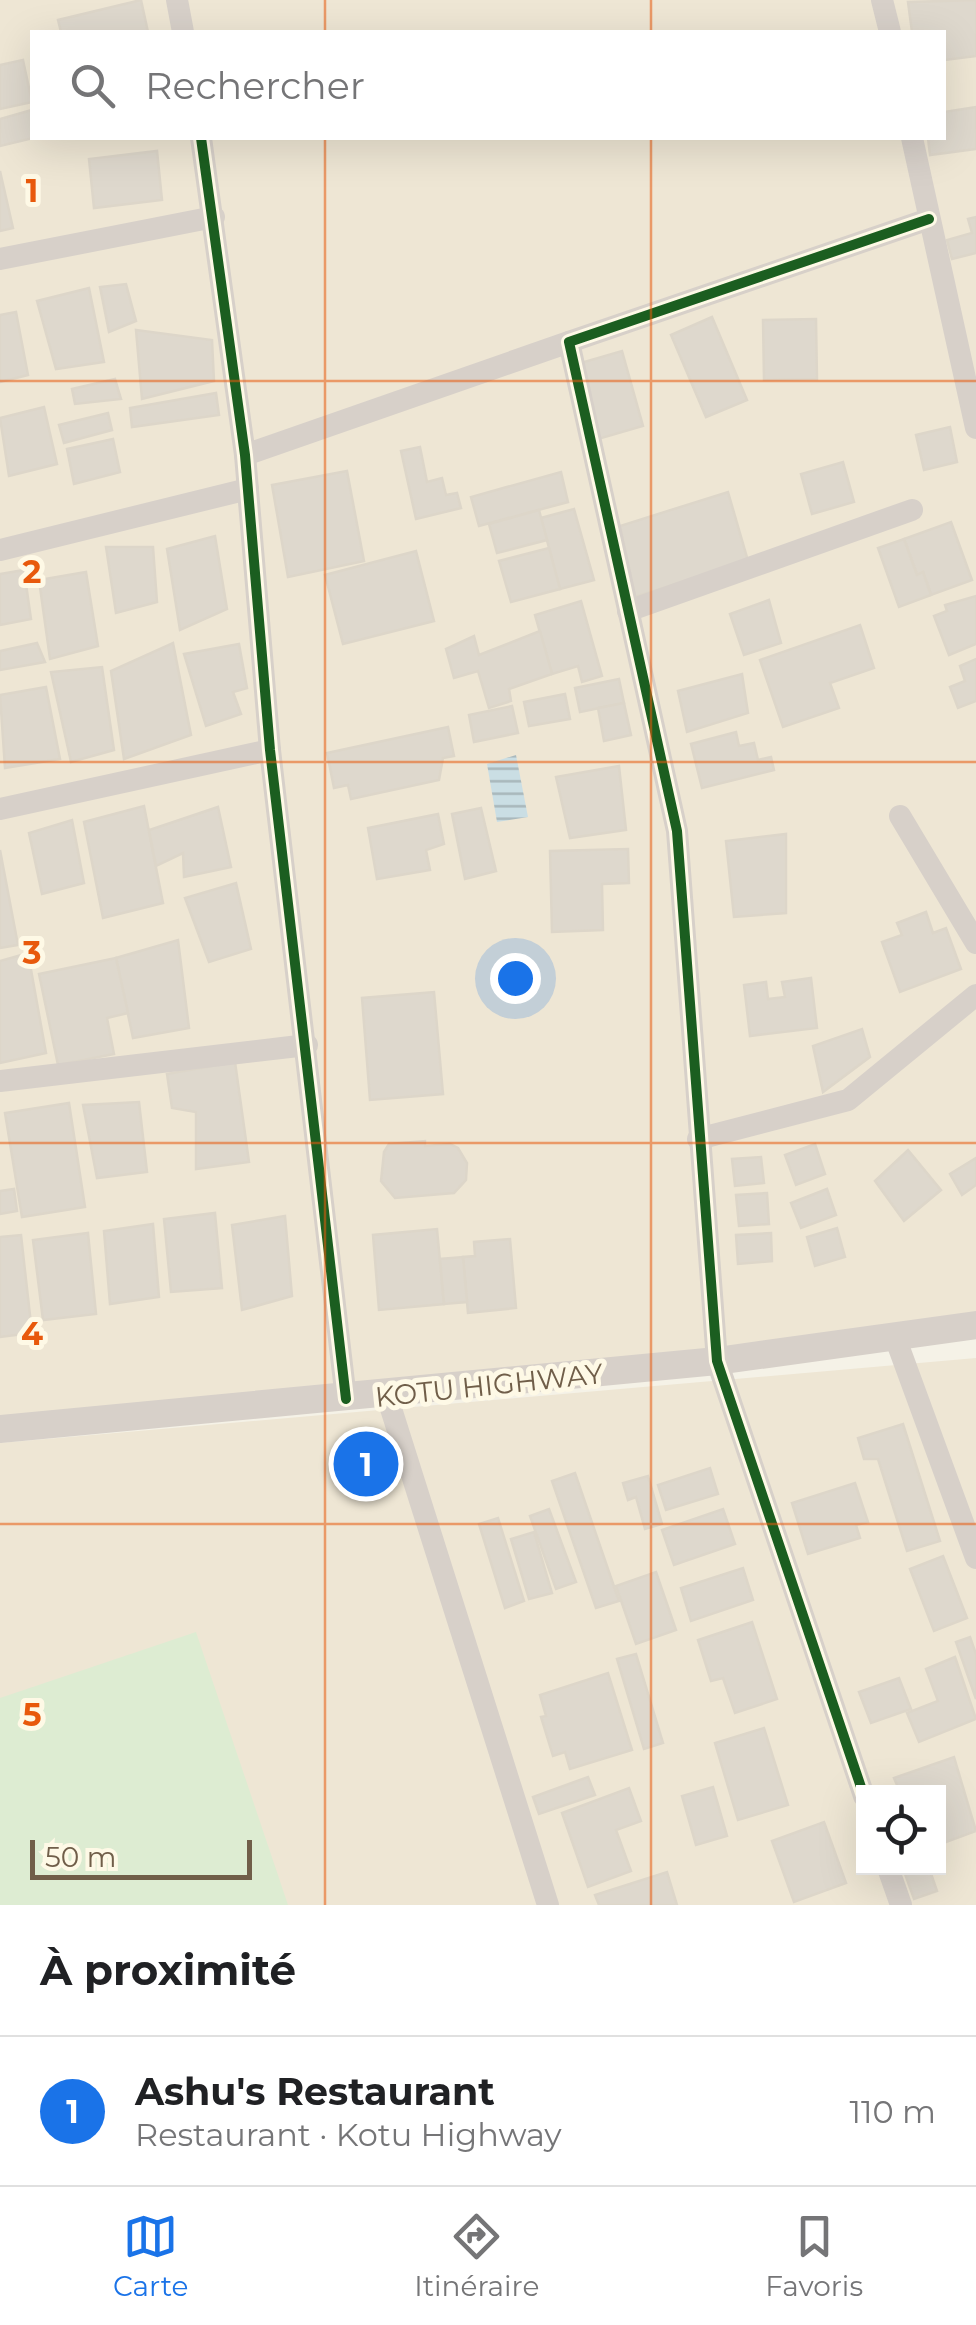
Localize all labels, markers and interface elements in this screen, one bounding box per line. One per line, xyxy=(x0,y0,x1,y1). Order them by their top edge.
search box xyxy=(30,30,946,140)
icon: search xyxy=(65,58,120,113)
text: Rechercher xyxy=(145,62,365,109)
text: 1 xyxy=(26,171,38,210)
text: 2 xyxy=(23,552,41,591)
text: 3 xyxy=(22,933,41,972)
your location xyxy=(490,953,541,1004)
text: 4 xyxy=(21,1314,43,1353)
street label: KOTU HIGHWAY xyxy=(373,1356,605,1414)
pin: 1 xyxy=(334,1426,398,1502)
text: 5 xyxy=(22,1695,42,1734)
map controls xyxy=(856,1785,946,1875)
button: locate xyxy=(856,1785,946,1875)
scale bar xyxy=(30,1835,252,1880)
text: 50 m xyxy=(45,1840,116,1874)
text: À proximité xyxy=(40,1944,296,1996)
text: Ashu's Restaurant xyxy=(135,2068,495,2115)
text: 1 xyxy=(66,2092,79,2131)
text: 110 m xyxy=(849,2092,936,2131)
text: Restaurant · Kotu Highway xyxy=(135,2115,562,2154)
tab: Carte xyxy=(113,2209,188,2303)
tab: Itinéraire xyxy=(414,2209,539,2303)
tab: Favoris xyxy=(765,2209,863,2303)

